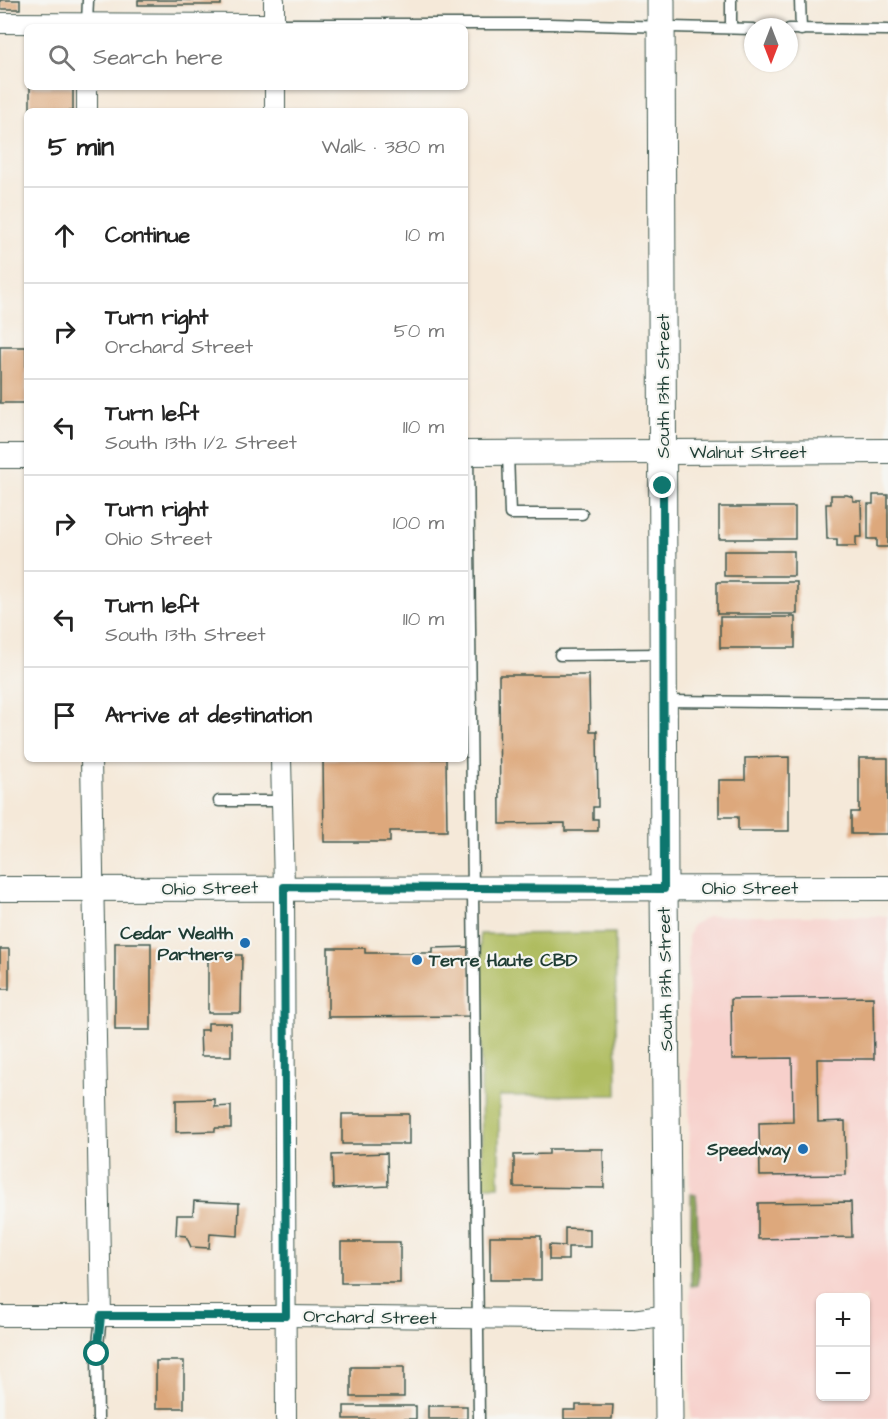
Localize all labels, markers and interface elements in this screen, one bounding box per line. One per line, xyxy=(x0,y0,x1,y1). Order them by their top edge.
north arrow xyxy=(744,18,798,72)
search box xyxy=(24,24,468,90)
icon: search xyxy=(45,41,78,74)
text: Search here xyxy=(93,42,223,73)
text: 5 min xyxy=(48,129,114,165)
text: Walk · 380 m xyxy=(321,133,444,161)
icon: ahead xyxy=(48,219,81,252)
text: Continue xyxy=(105,220,190,251)
text: 10 m xyxy=(405,221,444,249)
text: Turn right xyxy=(105,302,208,333)
street label: South 13th Street xyxy=(651,313,676,458)
icon: right xyxy=(48,315,81,348)
text: 50 m xyxy=(394,317,444,345)
text: Orchard Street xyxy=(105,333,253,361)
text: Turn left xyxy=(105,398,199,429)
icon: left xyxy=(48,411,81,444)
text: 110 m xyxy=(403,413,444,441)
text: South 13th 1/2 Street xyxy=(105,429,297,457)
street label: Walnut Street xyxy=(689,440,807,465)
route end xyxy=(649,472,675,498)
text: Turn right xyxy=(105,494,208,525)
icon: right xyxy=(48,507,81,540)
text: 100 m xyxy=(393,509,444,537)
text: Ohio Street xyxy=(105,525,212,553)
text: Turn left xyxy=(105,590,199,621)
icon: left xyxy=(48,603,81,636)
text: 110 m xyxy=(403,605,444,633)
text: South 13th Street xyxy=(105,621,266,649)
icon: arrive xyxy=(48,699,81,732)
text: Arrive at destination xyxy=(105,700,312,731)
street label: Ohio Street xyxy=(162,875,259,902)
street label: Ohio Street xyxy=(702,876,799,901)
street label: South 13th Street xyxy=(652,906,679,1052)
place label: Cedar Wealth Partners xyxy=(120,921,234,967)
marker: Cedar Wealth Partners xyxy=(238,936,252,950)
place label: Terre Haute CBD xyxy=(428,948,578,973)
marker: Terre Haute CBD xyxy=(410,953,424,967)
place label: Speedway xyxy=(706,1137,791,1163)
marker: Speedway xyxy=(796,1142,810,1156)
map controls xyxy=(816,1293,870,1401)
button: + xyxy=(816,1293,870,1347)
street label: Orchard Street xyxy=(303,1304,438,1331)
route start xyxy=(83,1340,109,1366)
button: − xyxy=(816,1347,870,1401)

